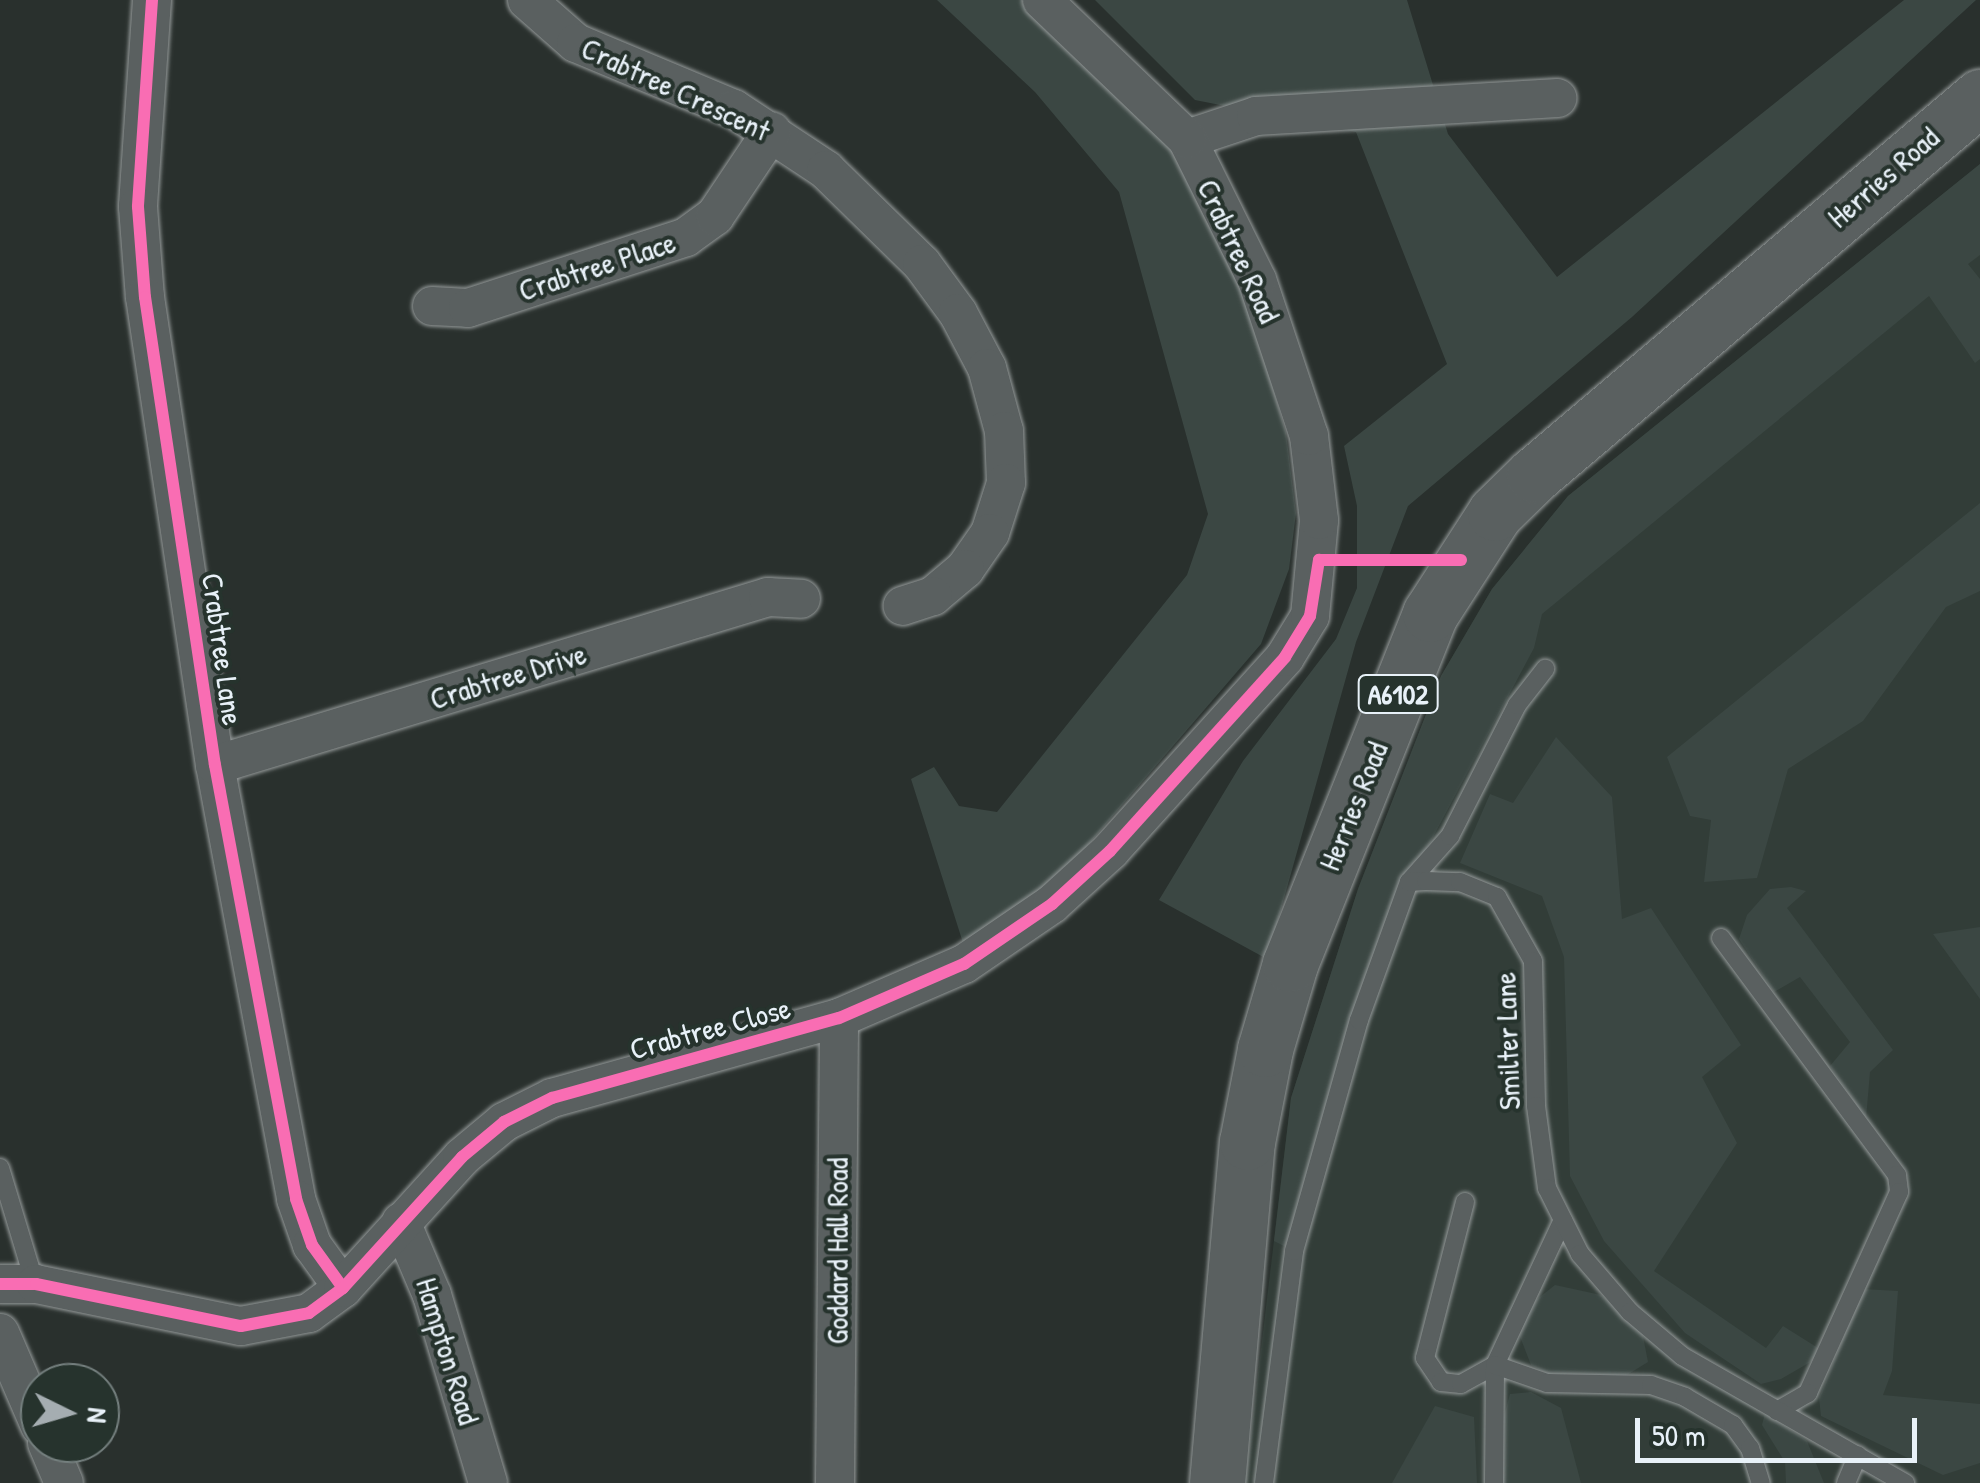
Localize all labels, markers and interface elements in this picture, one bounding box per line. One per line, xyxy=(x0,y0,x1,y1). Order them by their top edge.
street label: Crabtree Crescent xyxy=(576,30,776,148)
street label: Herries Road xyxy=(1820,119,1946,235)
street label: Crabtree Road xyxy=(1190,174,1288,328)
street label: Crabtree Place xyxy=(514,224,680,308)
street label: Crabtree Lane xyxy=(195,571,251,727)
street label: Crabtree Drive xyxy=(426,635,590,717)
road number: A6102 xyxy=(1356,671,1440,717)
street label: Herries Road xyxy=(1311,737,1395,875)
street label: Smilter Lane xyxy=(1487,971,1527,1111)
street label: Crabtree Close xyxy=(626,989,794,1067)
street label: Goddard Hall Road xyxy=(819,1158,855,1344)
street label: Hampton Road xyxy=(409,1273,487,1429)
north arrow xyxy=(20,1363,120,1463)
scale bar xyxy=(1640,1398,1922,1460)
text: N xyxy=(78,1406,117,1425)
text: 50 m xyxy=(1652,1415,1705,1455)

